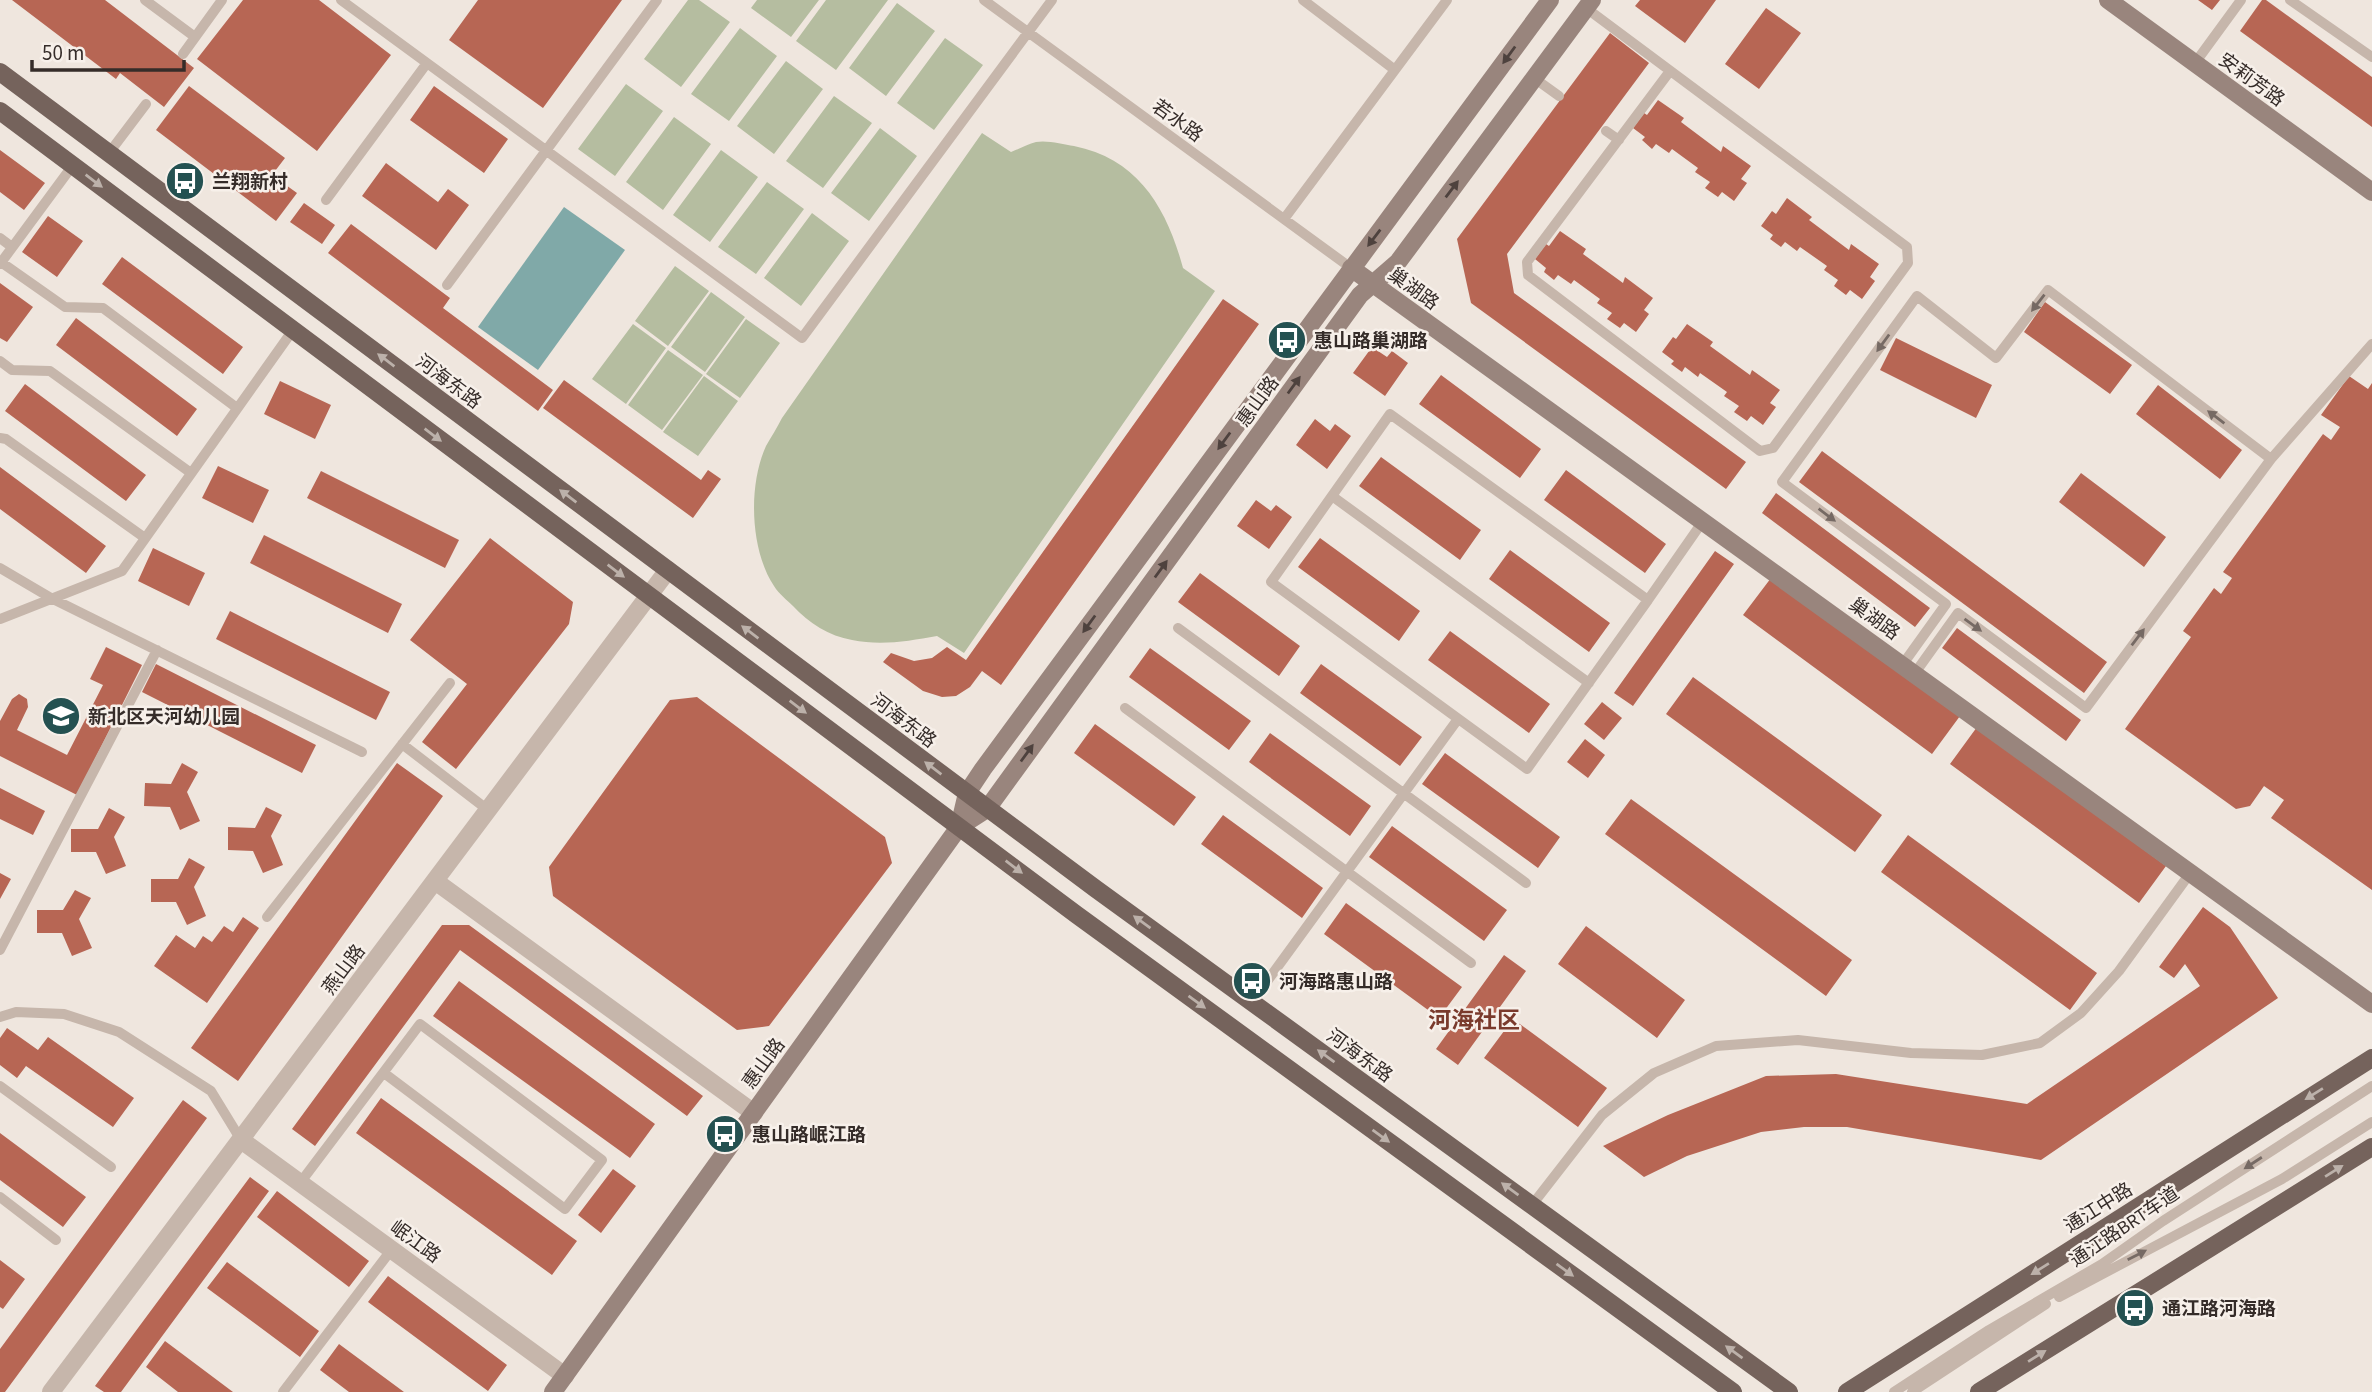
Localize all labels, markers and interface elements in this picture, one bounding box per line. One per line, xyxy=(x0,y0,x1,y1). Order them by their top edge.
scale bar xyxy=(32,28,184,72)
text: 50 m xyxy=(42,38,84,68)
one-way arrow xyxy=(1502,46,1516,64)
street label: 安莉芳路 xyxy=(2212,47,2290,113)
street label: 若水路 xyxy=(1146,94,1208,149)
bus stop icon: 兰翔新村 xyxy=(164,160,206,202)
place label: 兰翔新村 xyxy=(212,169,288,196)
one-way arrow xyxy=(85,174,103,188)
one-way arrow xyxy=(1444,180,1458,198)
one-way arrow xyxy=(1368,229,1382,247)
street label: 巢湖路 xyxy=(1382,262,1444,317)
one-way arrow xyxy=(2031,293,2046,311)
bus stop icon: 惠山路巢湖路 xyxy=(1266,319,1308,361)
place label: 惠山路巢湖路 xyxy=(1314,328,1428,355)
one-way arrow xyxy=(1876,334,1890,352)
street label: 河海东路 xyxy=(410,349,487,416)
one-way arrow xyxy=(377,353,395,367)
street label: 惠山路 xyxy=(1231,371,1286,433)
one-way arrow xyxy=(1287,376,1301,394)
one-way arrow xyxy=(2208,410,2226,425)
one-way arrow xyxy=(424,427,442,442)
one-way arrow xyxy=(1217,431,1231,450)
one-way arrow xyxy=(559,489,577,503)
one-way arrow xyxy=(1818,508,1836,522)
one-way arrow xyxy=(1154,560,1168,578)
one-way arrow xyxy=(607,563,625,577)
street label: 巢湖路 xyxy=(1843,592,1905,647)
one-way arrow xyxy=(1083,615,1097,633)
one-way arrow xyxy=(1964,617,1982,631)
one-way arrow xyxy=(742,624,760,639)
one-way arrow xyxy=(2131,628,2145,646)
street label: 河海东路 xyxy=(865,688,942,755)
school or university icon: 新北区天河幼儿园 xyxy=(40,695,82,737)
one-way arrow xyxy=(789,699,807,713)
place label: 新北区天河幼儿园 xyxy=(88,704,240,731)
one-way arrow xyxy=(1020,744,1034,762)
one-way arrow xyxy=(924,761,942,775)
one-way arrow xyxy=(1005,860,1023,874)
one-way arrow xyxy=(1133,916,1151,930)
street label: 燕山路 xyxy=(316,939,372,1001)
bus stop icon: 河海路惠山路 xyxy=(1231,960,1273,1002)
place label: 河海路惠山路 xyxy=(1279,969,1393,996)
one-way arrow xyxy=(1188,995,1206,1009)
district label: 河海社区 xyxy=(1428,1004,1520,1037)
street label: 河海东路 xyxy=(1320,1023,1398,1089)
street label: 惠山路 xyxy=(737,1033,792,1095)
one-way arrow xyxy=(1317,1049,1335,1063)
one-way arrow xyxy=(2305,1088,2324,1101)
bus stop icon: 惠山路岷江路 xyxy=(704,1113,746,1155)
place label: 惠山路岷江路 xyxy=(752,1122,866,1149)
one-way arrow xyxy=(1372,1129,1390,1143)
one-way arrow xyxy=(2243,1156,2262,1169)
one-way arrow xyxy=(2324,1164,2343,1177)
street label: 通江中路 xyxy=(2059,1177,2138,1240)
street label: 通江路BRT车道 xyxy=(2065,1181,2185,1274)
one-way arrow xyxy=(1501,1183,1519,1197)
street label: 岷江路 xyxy=(384,1215,446,1270)
one-way arrow xyxy=(2127,1249,2147,1260)
one-way arrow xyxy=(1556,1262,1574,1276)
one-way arrow xyxy=(2030,1263,2050,1276)
bus stop icon: 通江路河海路 xyxy=(2114,1287,2156,1329)
place label: 通江路河海路 xyxy=(2162,1296,2276,1323)
one-way arrow xyxy=(1725,1345,1743,1359)
one-way arrow xyxy=(2027,1349,2046,1362)

